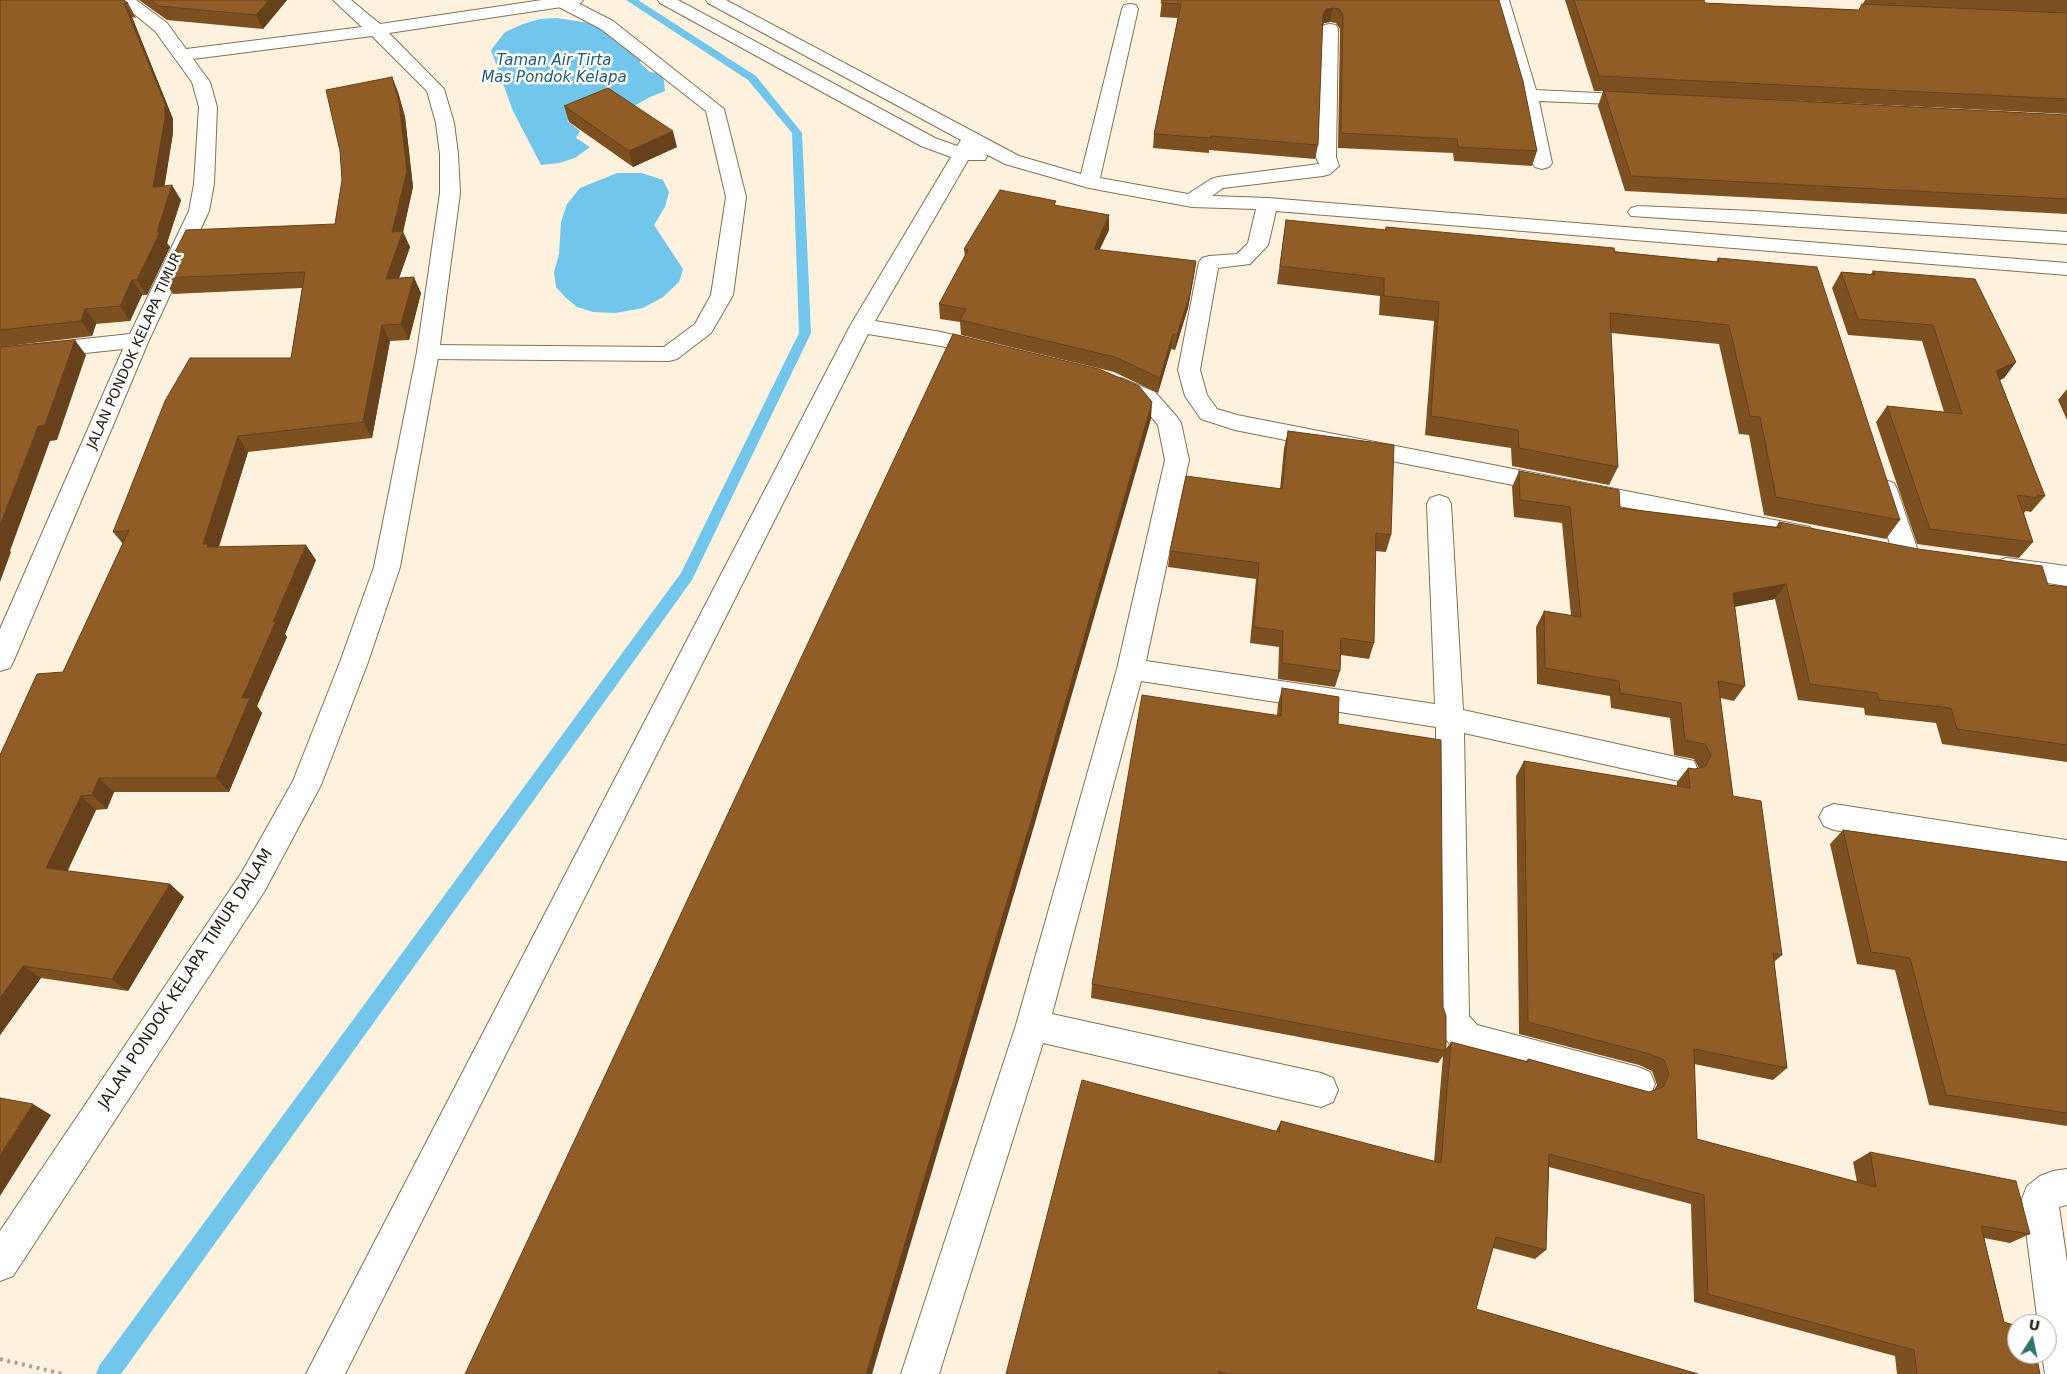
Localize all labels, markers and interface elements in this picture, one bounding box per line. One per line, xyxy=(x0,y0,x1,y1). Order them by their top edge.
water label: Taman Air Tirta Mas Pondok Kelapa xyxy=(481,52,627,87)
street label: JALAN PONDOK KELAPA TIMUR xyxy=(84,250,186,452)
street label: JALAN PONDOK KELAPA TIMUR DALAM xyxy=(95,845,277,1113)
north arrow xyxy=(2007,1314,2057,1364)
text: U xyxy=(2027,1316,2041,1334)

